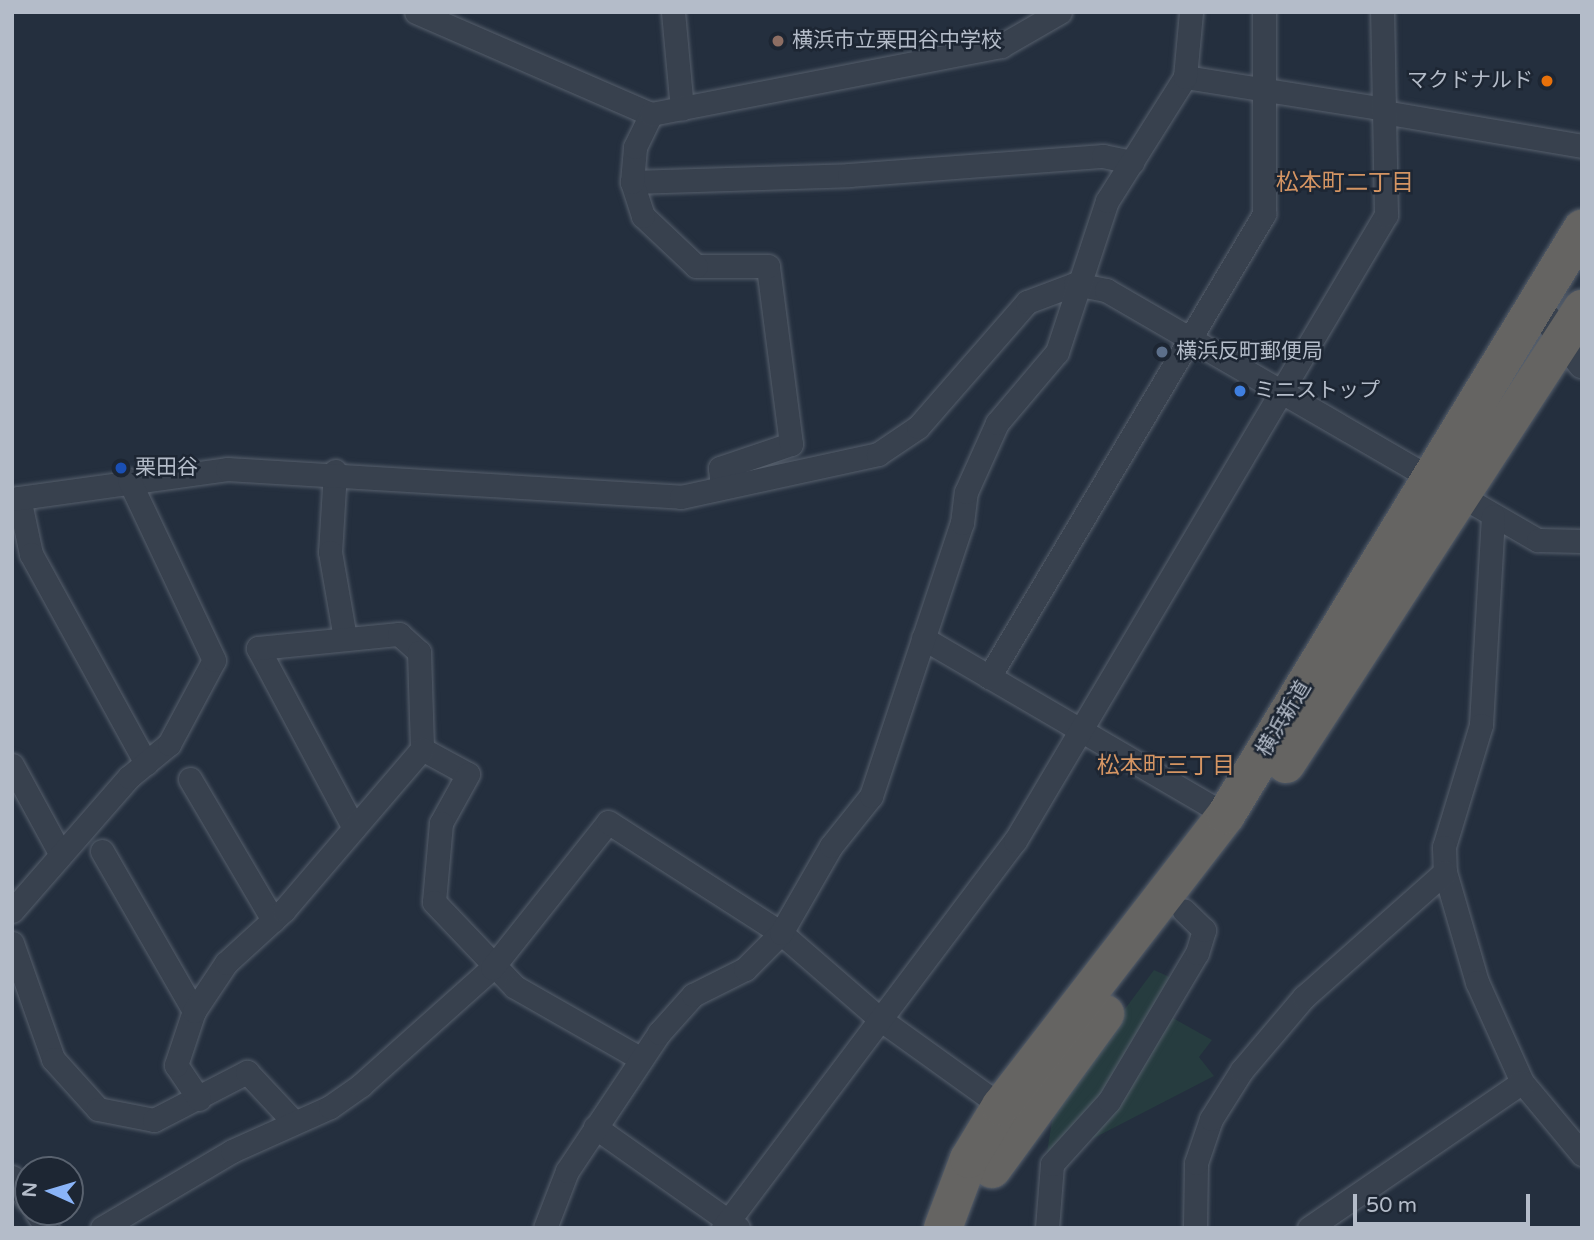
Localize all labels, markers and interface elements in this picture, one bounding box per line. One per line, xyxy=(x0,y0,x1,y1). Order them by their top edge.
place label: 横浜市立栗田谷中学校 xyxy=(792,28,1002,54)
marker: 横浜市立栗田谷中学校 xyxy=(770,33,786,49)
place label: マクドナルド xyxy=(1407,68,1533,94)
marker: マクドナルド xyxy=(1539,73,1555,89)
district label: 松本町二丁目 xyxy=(1276,169,1414,197)
place label: 横浜反町郵便局 xyxy=(1176,339,1323,365)
marker: 横浜反町郵便局 xyxy=(1154,344,1170,360)
place label: ミニストップ xyxy=(1254,378,1380,404)
marker: ミニストップ xyxy=(1232,383,1248,399)
place label: 栗田谷 xyxy=(135,455,198,481)
marker: 栗田谷 xyxy=(113,460,129,476)
street label: 横浜新道 xyxy=(1252,677,1316,761)
district label: 松本町三丁目 xyxy=(1097,752,1235,780)
north arrow xyxy=(14,1156,84,1226)
scale bar xyxy=(1356,1180,1533,1224)
text: N xyxy=(19,1181,42,1198)
text: 50 m xyxy=(1366,1193,1417,1218)

